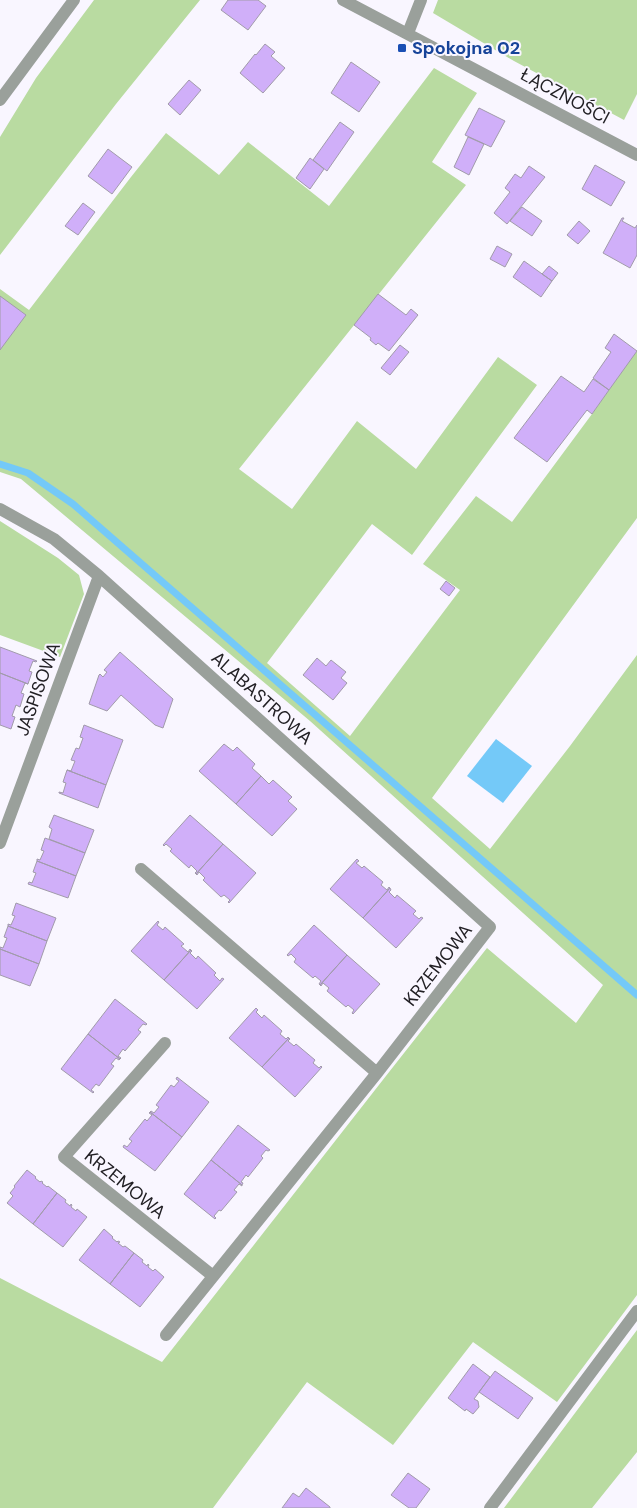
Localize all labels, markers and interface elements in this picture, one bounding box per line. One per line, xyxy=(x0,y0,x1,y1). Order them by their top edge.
place label: Spokojna 02 xyxy=(412,36,520,60)
marker: Spokojna 02 xyxy=(396,42,408,54)
street label: ŁĄCZNOŚCI xyxy=(516,62,614,130)
street label: JASPISOWA xyxy=(10,639,66,739)
street label: ALABASTROWA xyxy=(206,646,318,750)
street label: KRZEMOWA xyxy=(398,919,478,1011)
street label: KRZEMOWA xyxy=(79,1144,171,1224)

